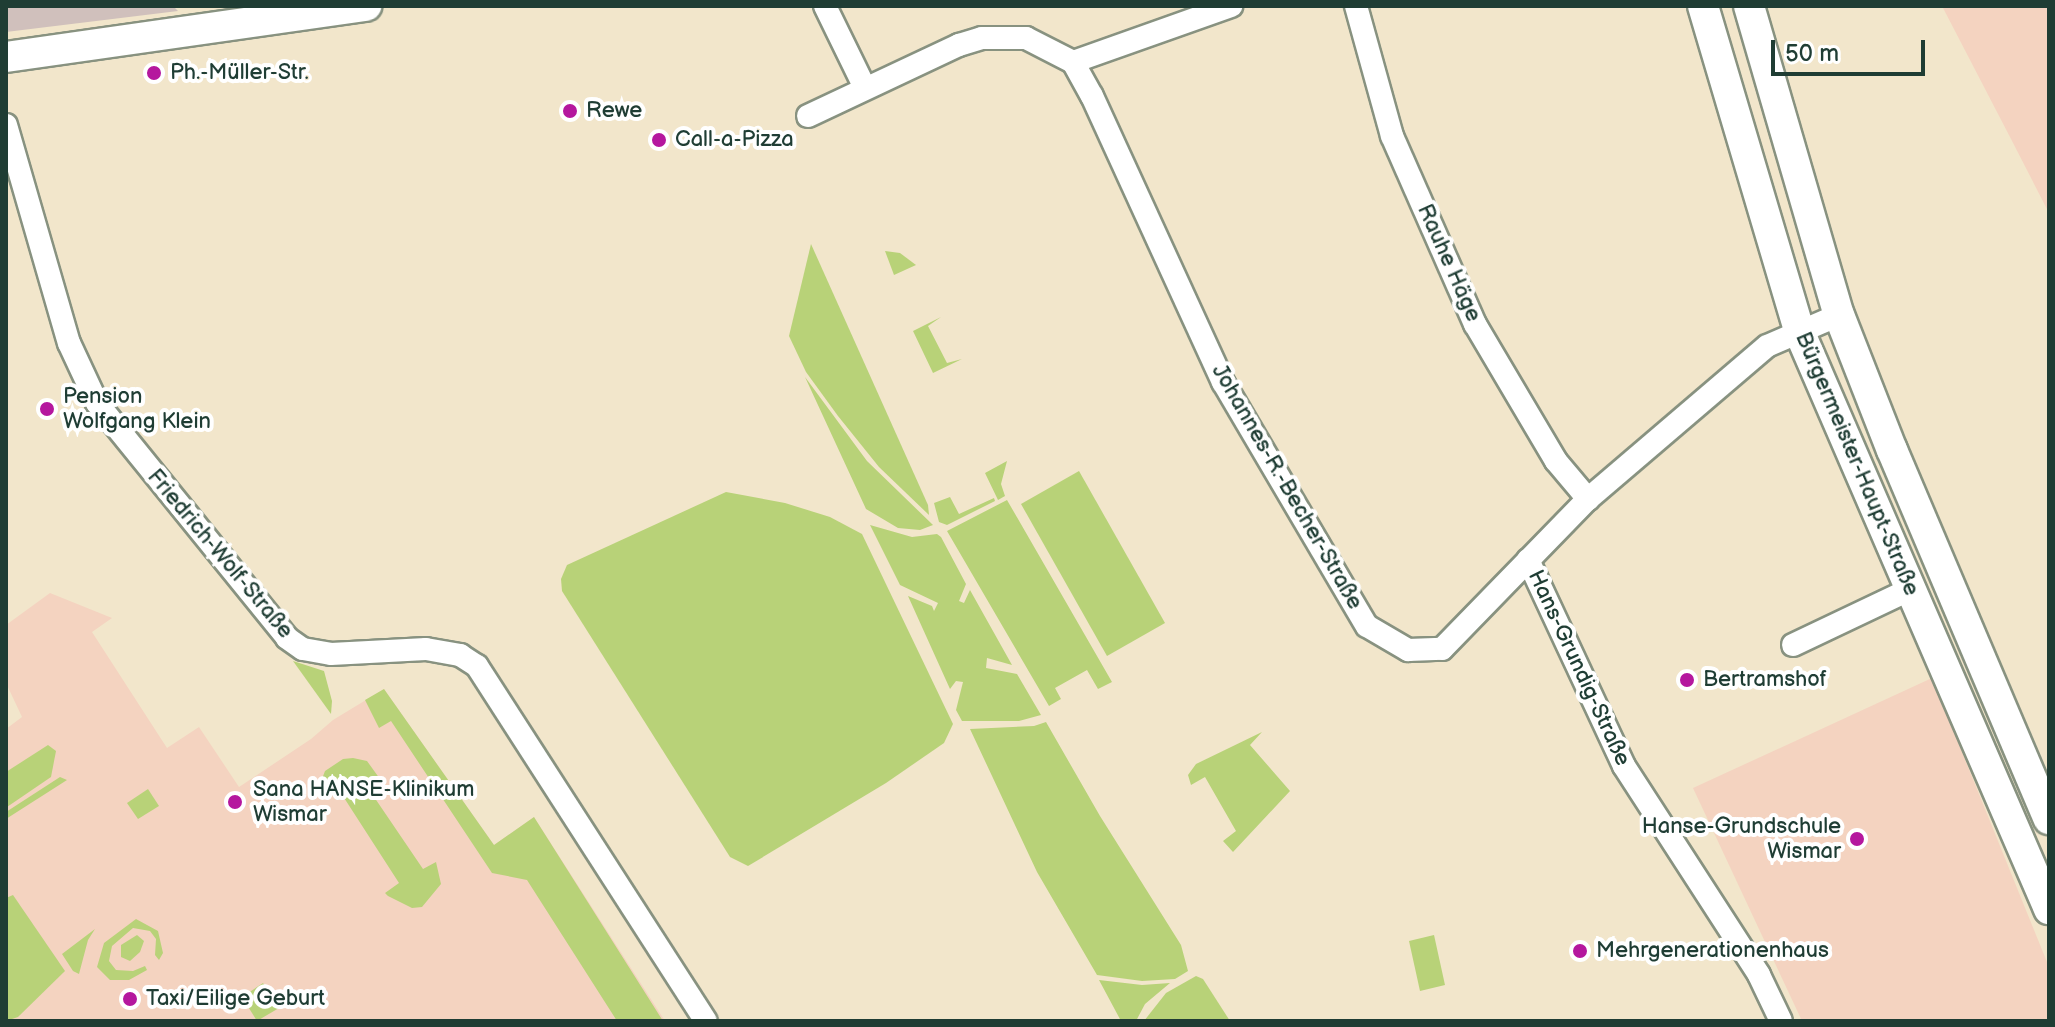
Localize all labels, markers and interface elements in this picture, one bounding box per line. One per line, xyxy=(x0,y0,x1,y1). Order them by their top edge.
scale bar xyxy=(1775,24,1929,74)
text: 50 m xyxy=(1785,39,1839,68)
place label: Ph.-Müller-Str. xyxy=(170,60,309,86)
marker: Ph.-Müller-Str. xyxy=(145,64,163,82)
place label: Rewe xyxy=(586,98,642,124)
marker: Rewe xyxy=(561,102,579,120)
place label: Call-a-Pizza xyxy=(675,127,794,153)
marker: Call-a-Pizza xyxy=(650,131,668,149)
street label: Rauhe Häge xyxy=(1411,200,1487,326)
street label: Bürgermeister-Haupt-Straße xyxy=(1789,328,1925,600)
street label: Johannes-R.-Becher-Straße xyxy=(1206,360,1368,614)
place label: Pension Wolfgang Klein xyxy=(63,383,211,434)
marker: Pension Wolfgang Klein xyxy=(38,400,56,418)
street label: Friedrich-Wolf-Straße xyxy=(142,464,298,644)
street label: Hans-Grundig-Straße xyxy=(1522,566,1636,770)
place label: Bertramshof xyxy=(1703,667,1826,693)
marker: Bertramshof xyxy=(1678,671,1696,689)
place label: Sana HANSE-Klinikum Wismar xyxy=(253,776,474,828)
marker: Sana HANSE-Klinikum Wismar xyxy=(224,791,246,813)
place label: Hanse-Grundschule Wismar xyxy=(1642,813,1841,864)
marker: Hanse-Grundschule Wismar xyxy=(1848,830,1866,848)
place label: Mehrgenerationenhaus xyxy=(1596,938,1829,964)
marker: Mehrgenerationenhaus xyxy=(1571,942,1589,960)
place label: Taxi/Eilige Geburt xyxy=(146,986,325,1012)
marker: Taxi/Eilige Geburt xyxy=(121,990,139,1008)

